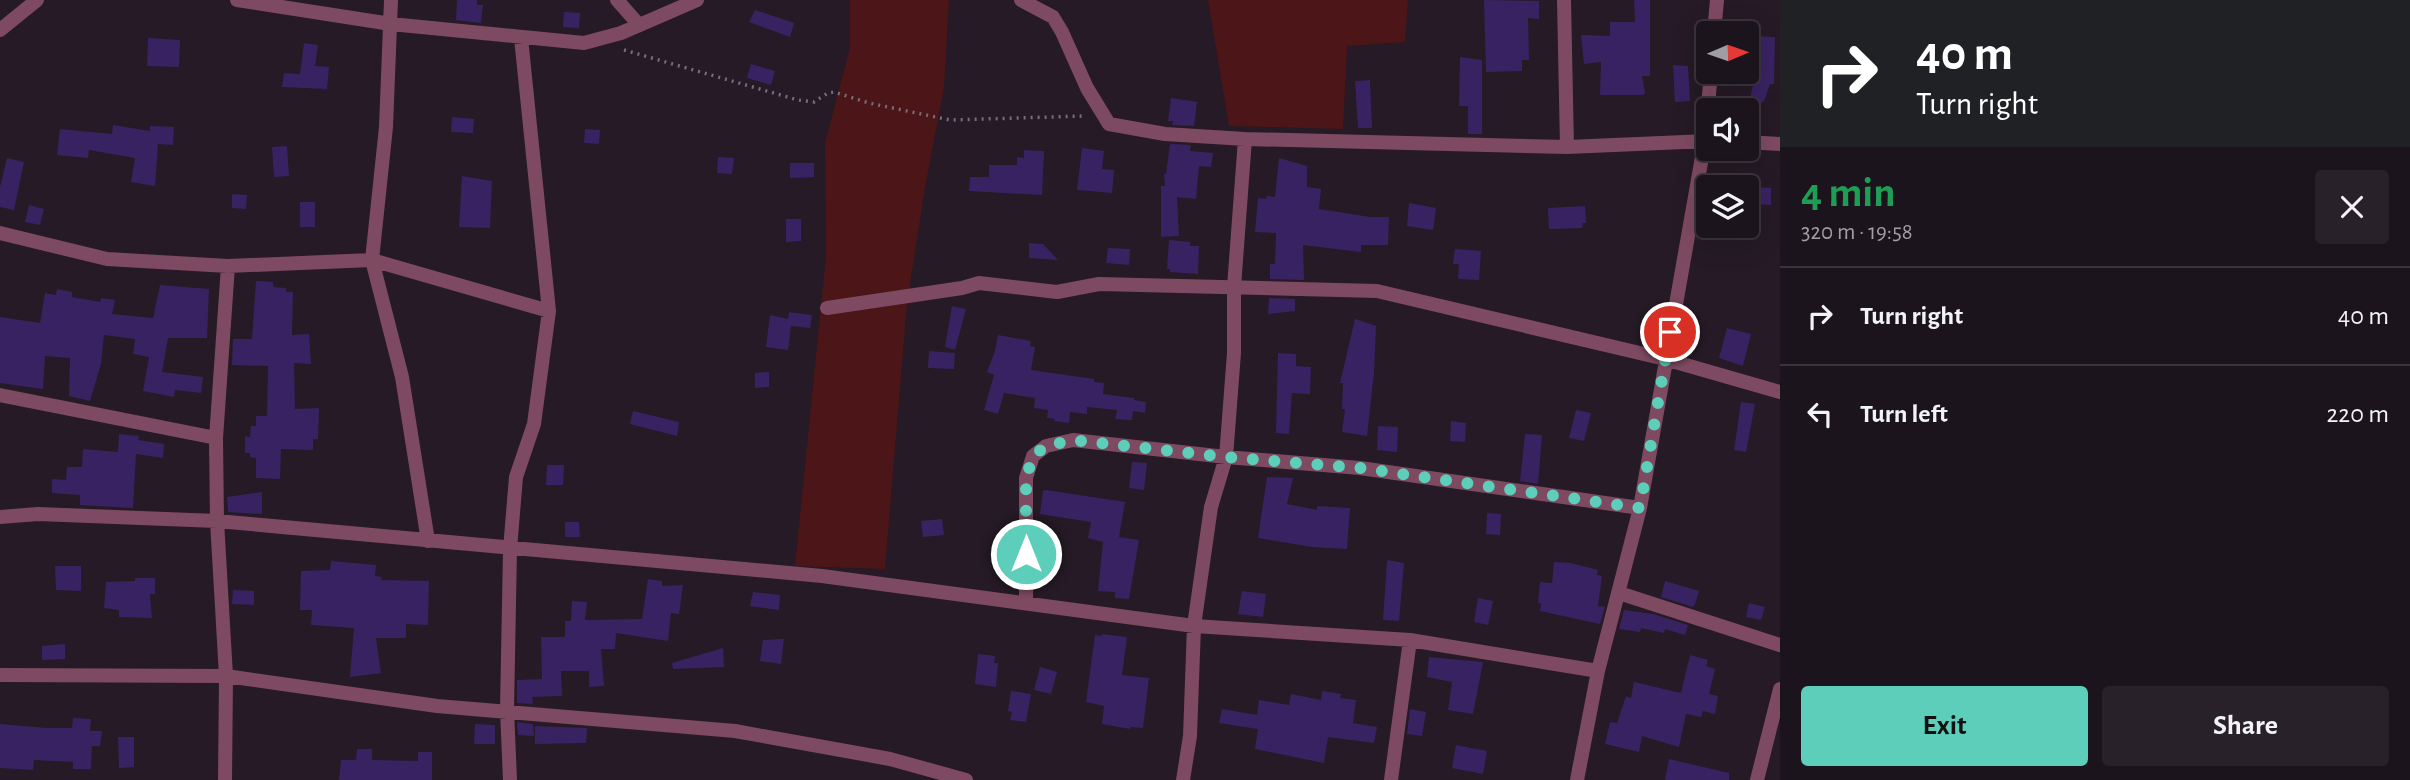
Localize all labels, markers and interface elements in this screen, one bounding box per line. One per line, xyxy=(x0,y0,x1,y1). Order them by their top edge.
north arrow xyxy=(1696,21,1759,84)
map controls xyxy=(1696,21,1759,238)
icon: right xyxy=(1801,28,1892,119)
text: 40 m xyxy=(1916,30,2013,79)
text: Turn right xyxy=(1916,88,2038,120)
button: sound xyxy=(1696,98,1759,161)
button: close xyxy=(2315,170,2389,244)
text: 4 min xyxy=(1801,172,1896,214)
button: layers xyxy=(1696,175,1759,238)
text: 320 m · 19:58 xyxy=(1801,221,1913,244)
icon: right xyxy=(1801,297,1839,335)
pin xyxy=(1640,302,1700,362)
text: Turn right xyxy=(1860,303,1963,329)
text: 40 m xyxy=(2338,303,2389,329)
icon: arrive xyxy=(1651,313,1689,351)
icon: left xyxy=(1801,395,1839,433)
text: Turn left xyxy=(1860,401,1948,427)
text: 220 m xyxy=(2327,401,2389,427)
position arrow xyxy=(989,517,1063,591)
button: Exit xyxy=(1801,686,2088,766)
button: Share xyxy=(2102,686,2389,766)

